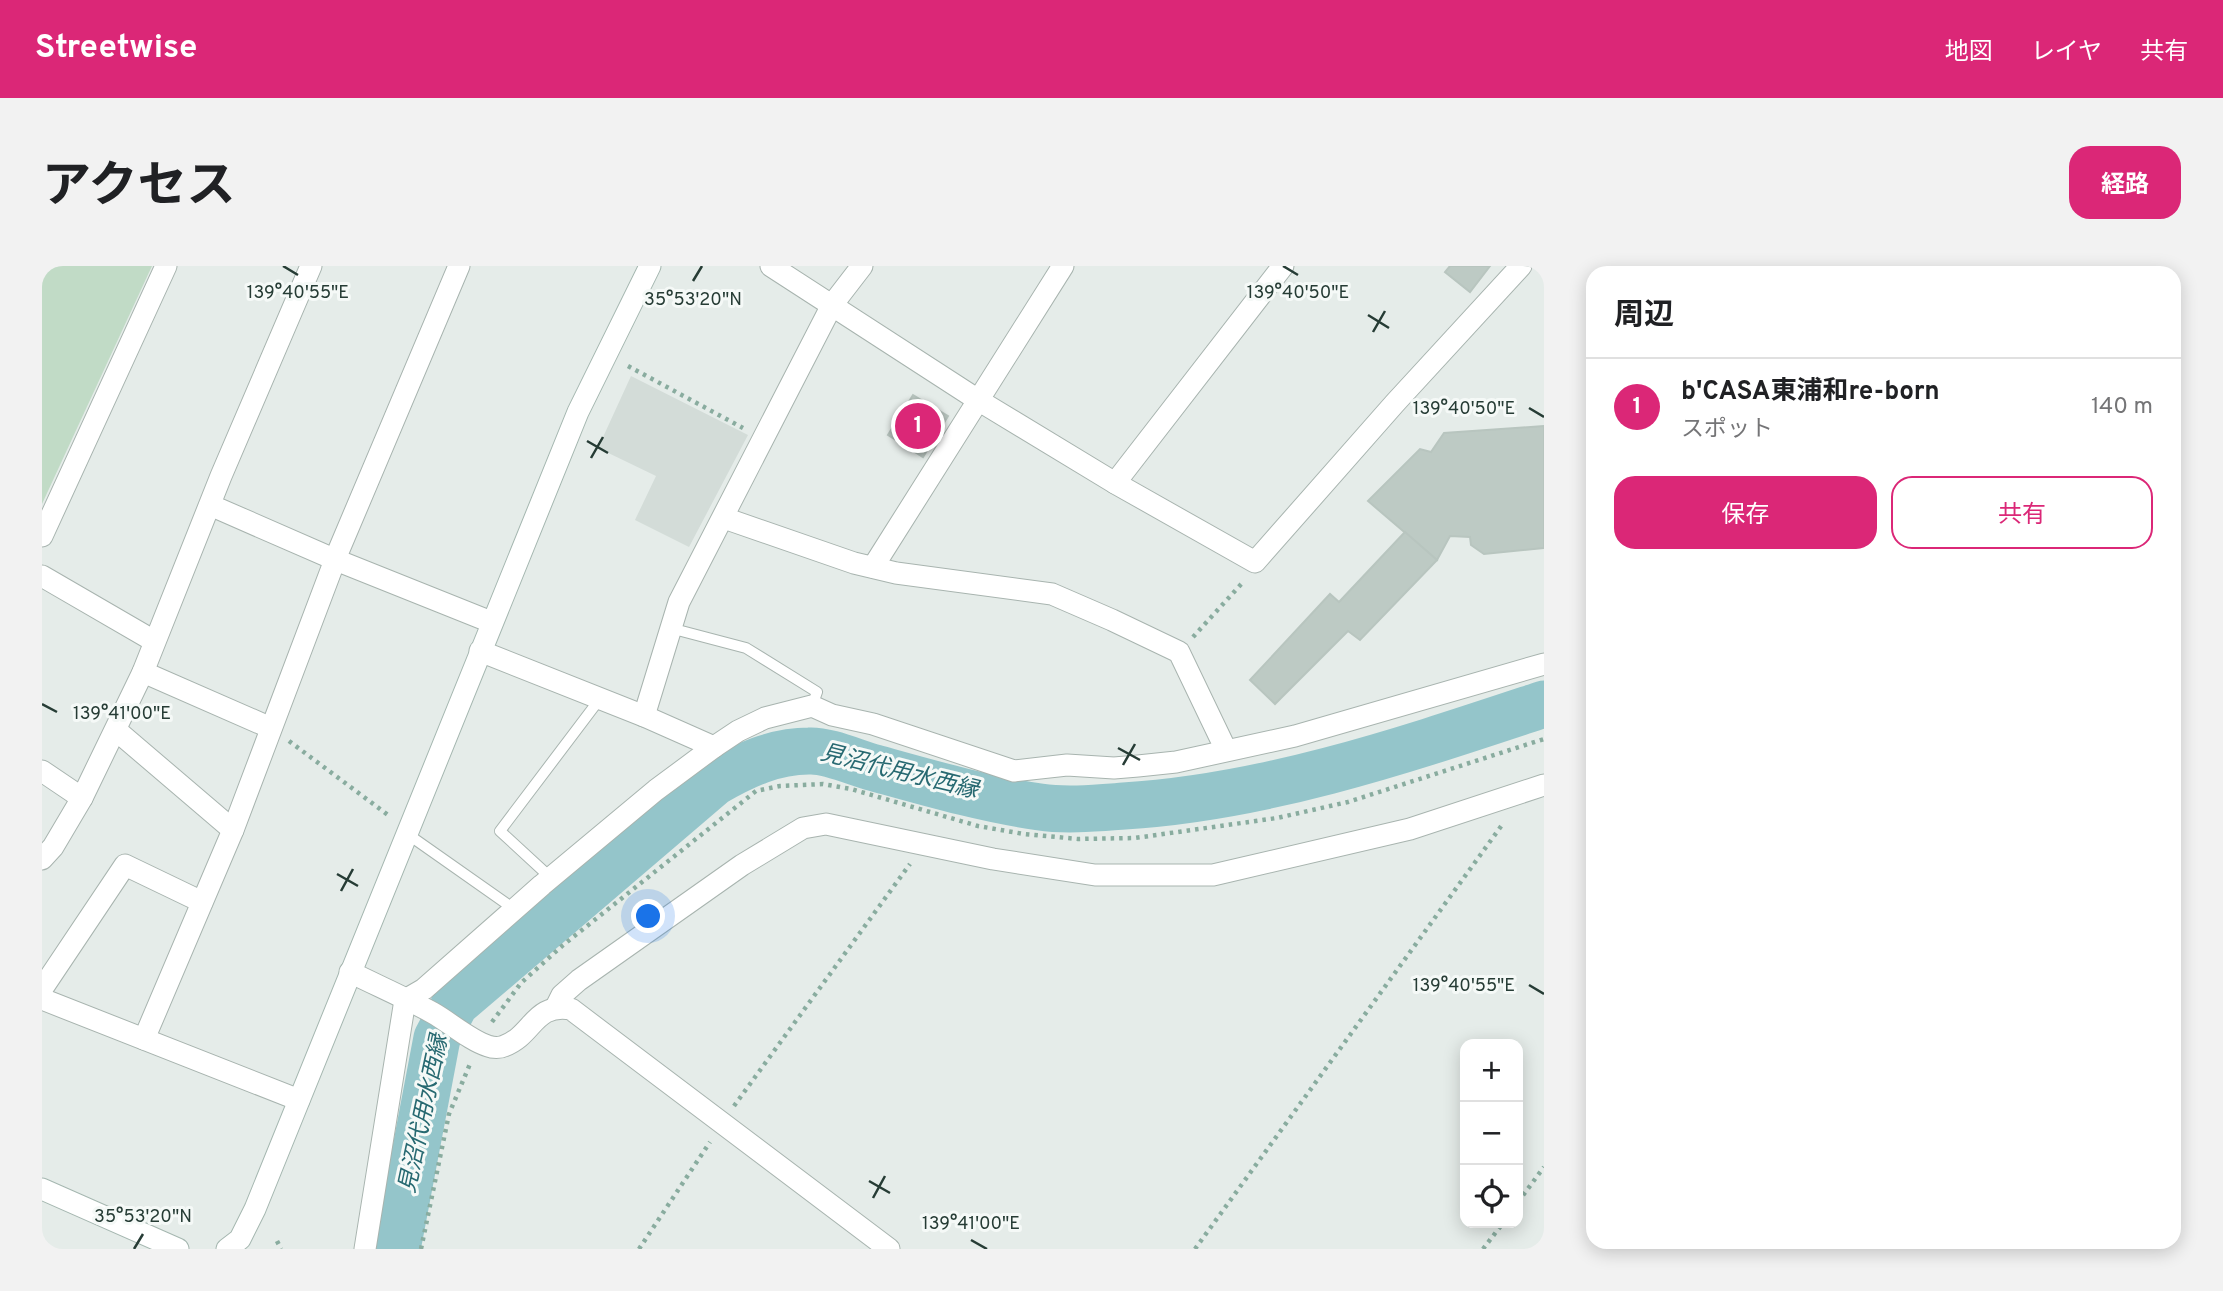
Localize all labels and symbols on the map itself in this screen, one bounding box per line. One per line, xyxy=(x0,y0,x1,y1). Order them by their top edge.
text: 139°40'55"E xyxy=(247,282,349,305)
text: 139°40'50"E xyxy=(1247,282,1349,305)
text: 35°53'20"N xyxy=(644,289,742,312)
text: 139°40'50"E xyxy=(1413,398,1515,421)
pin: 1 xyxy=(895,400,941,452)
text: 139°41'00"E xyxy=(73,703,171,726)
water label: 見沼代用水西縁 xyxy=(817,739,984,807)
your location xyxy=(631,899,665,933)
text: 139°40'55"E xyxy=(1413,975,1515,998)
water label: 見沼代用水西縁 xyxy=(394,1029,457,1196)
text: 35°53'20"N xyxy=(94,1206,192,1229)
text: 139°41'00"E xyxy=(922,1213,1020,1236)

